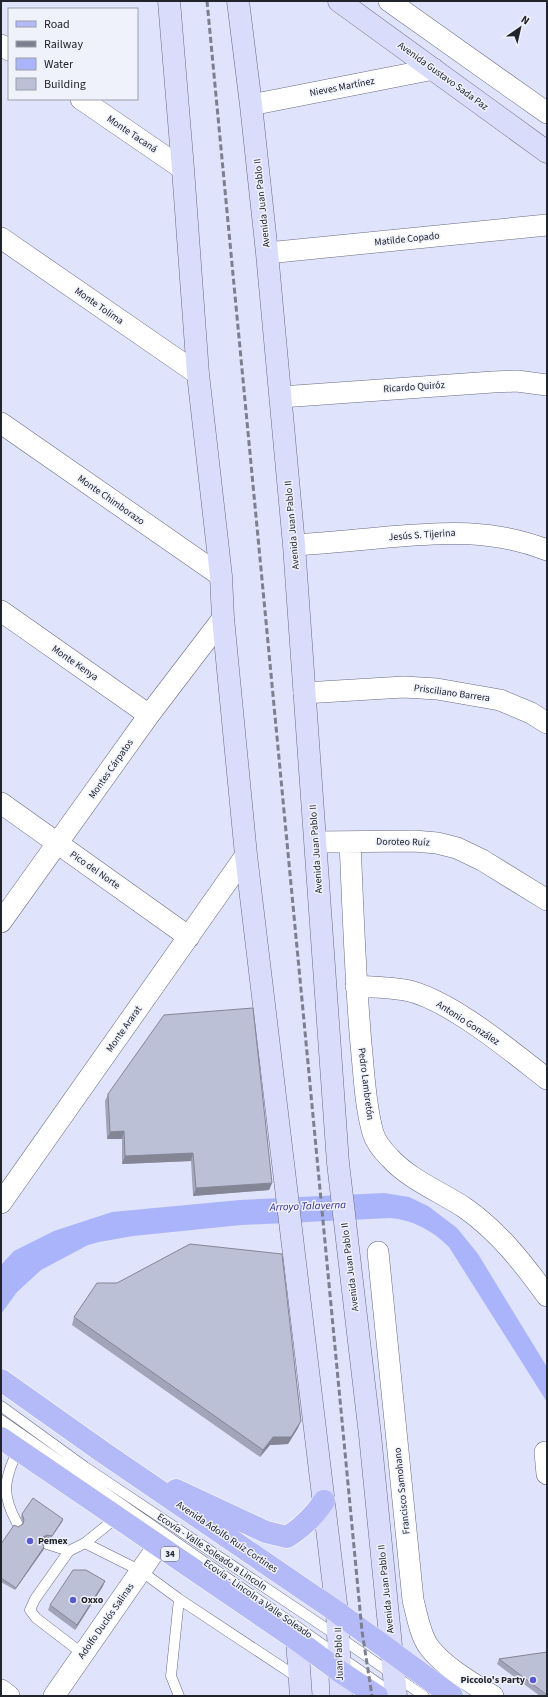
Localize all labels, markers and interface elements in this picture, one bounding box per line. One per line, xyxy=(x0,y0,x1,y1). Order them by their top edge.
legend xyxy=(8,8,138,100)
north arrow xyxy=(500,8,540,48)
text: N xyxy=(518,12,533,28)
text: Road xyxy=(44,16,70,33)
text: Railway xyxy=(44,36,83,53)
street label: Avenida Gustavo Sada Paz xyxy=(395,38,491,114)
text: Water xyxy=(44,56,74,73)
street label: Nieves Martínez xyxy=(308,74,376,100)
text: Building xyxy=(44,76,86,93)
street label: Monte Tacaná xyxy=(104,112,160,156)
street label: Avenida Juan Pablo II xyxy=(250,158,274,248)
street label: Matilde Copado xyxy=(374,229,440,249)
street label: Monte Tolima xyxy=(72,284,126,328)
street label: Ricardo Quiróz xyxy=(383,378,445,396)
street label: Monte Chimborazo xyxy=(75,472,147,528)
street label: Avenida Juan Pablo II xyxy=(281,480,303,570)
street label: Jesús S. Tijerina xyxy=(388,526,456,544)
street label: Monte Kenya xyxy=(49,642,101,684)
street label: Prisciliano Barrera xyxy=(413,681,491,705)
street label: Montes Cárpatos xyxy=(85,736,137,802)
street label: Avenida Juan Pablo II xyxy=(306,804,326,894)
street label: Doroteo Ruíz xyxy=(376,835,430,849)
street label: Pico del Norte xyxy=(67,847,123,893)
street label: Antonio González xyxy=(434,997,502,1049)
street label: Monte Ararat xyxy=(103,1003,145,1055)
street label: Pedro Lambretón xyxy=(355,1047,377,1121)
water label: Arroyo Talaverna xyxy=(269,1197,346,1215)
street label: Avenida Juan Pablo II xyxy=(338,1222,362,1312)
street label: Francisco Samohano xyxy=(390,1447,414,1535)
street label: Avenida Adolfo Ruíz Cortines xyxy=(174,1498,280,1576)
street label: Ecovía - Valle Soleado a Lincoln xyxy=(154,1510,270,1594)
place label: Pemex xyxy=(38,1534,68,1548)
marker: Pemex xyxy=(25,1536,35,1546)
street label: Avenida Juan Pablo II xyxy=(374,1544,398,1634)
road number: 34 xyxy=(161,1547,179,1561)
street label: Ecovía - Lincoln a Valle Soleado xyxy=(201,1556,315,1642)
street label: Adolfo Duclós Salinas xyxy=(75,1580,137,1662)
place label: Oxxo xyxy=(81,1593,104,1607)
marker: Oxxo xyxy=(68,1595,78,1605)
street label: Juan Pablo II xyxy=(331,1627,347,1681)
place label: Piccolo's Party xyxy=(461,1673,526,1687)
marker: Piccolo's Party xyxy=(528,1675,538,1685)

